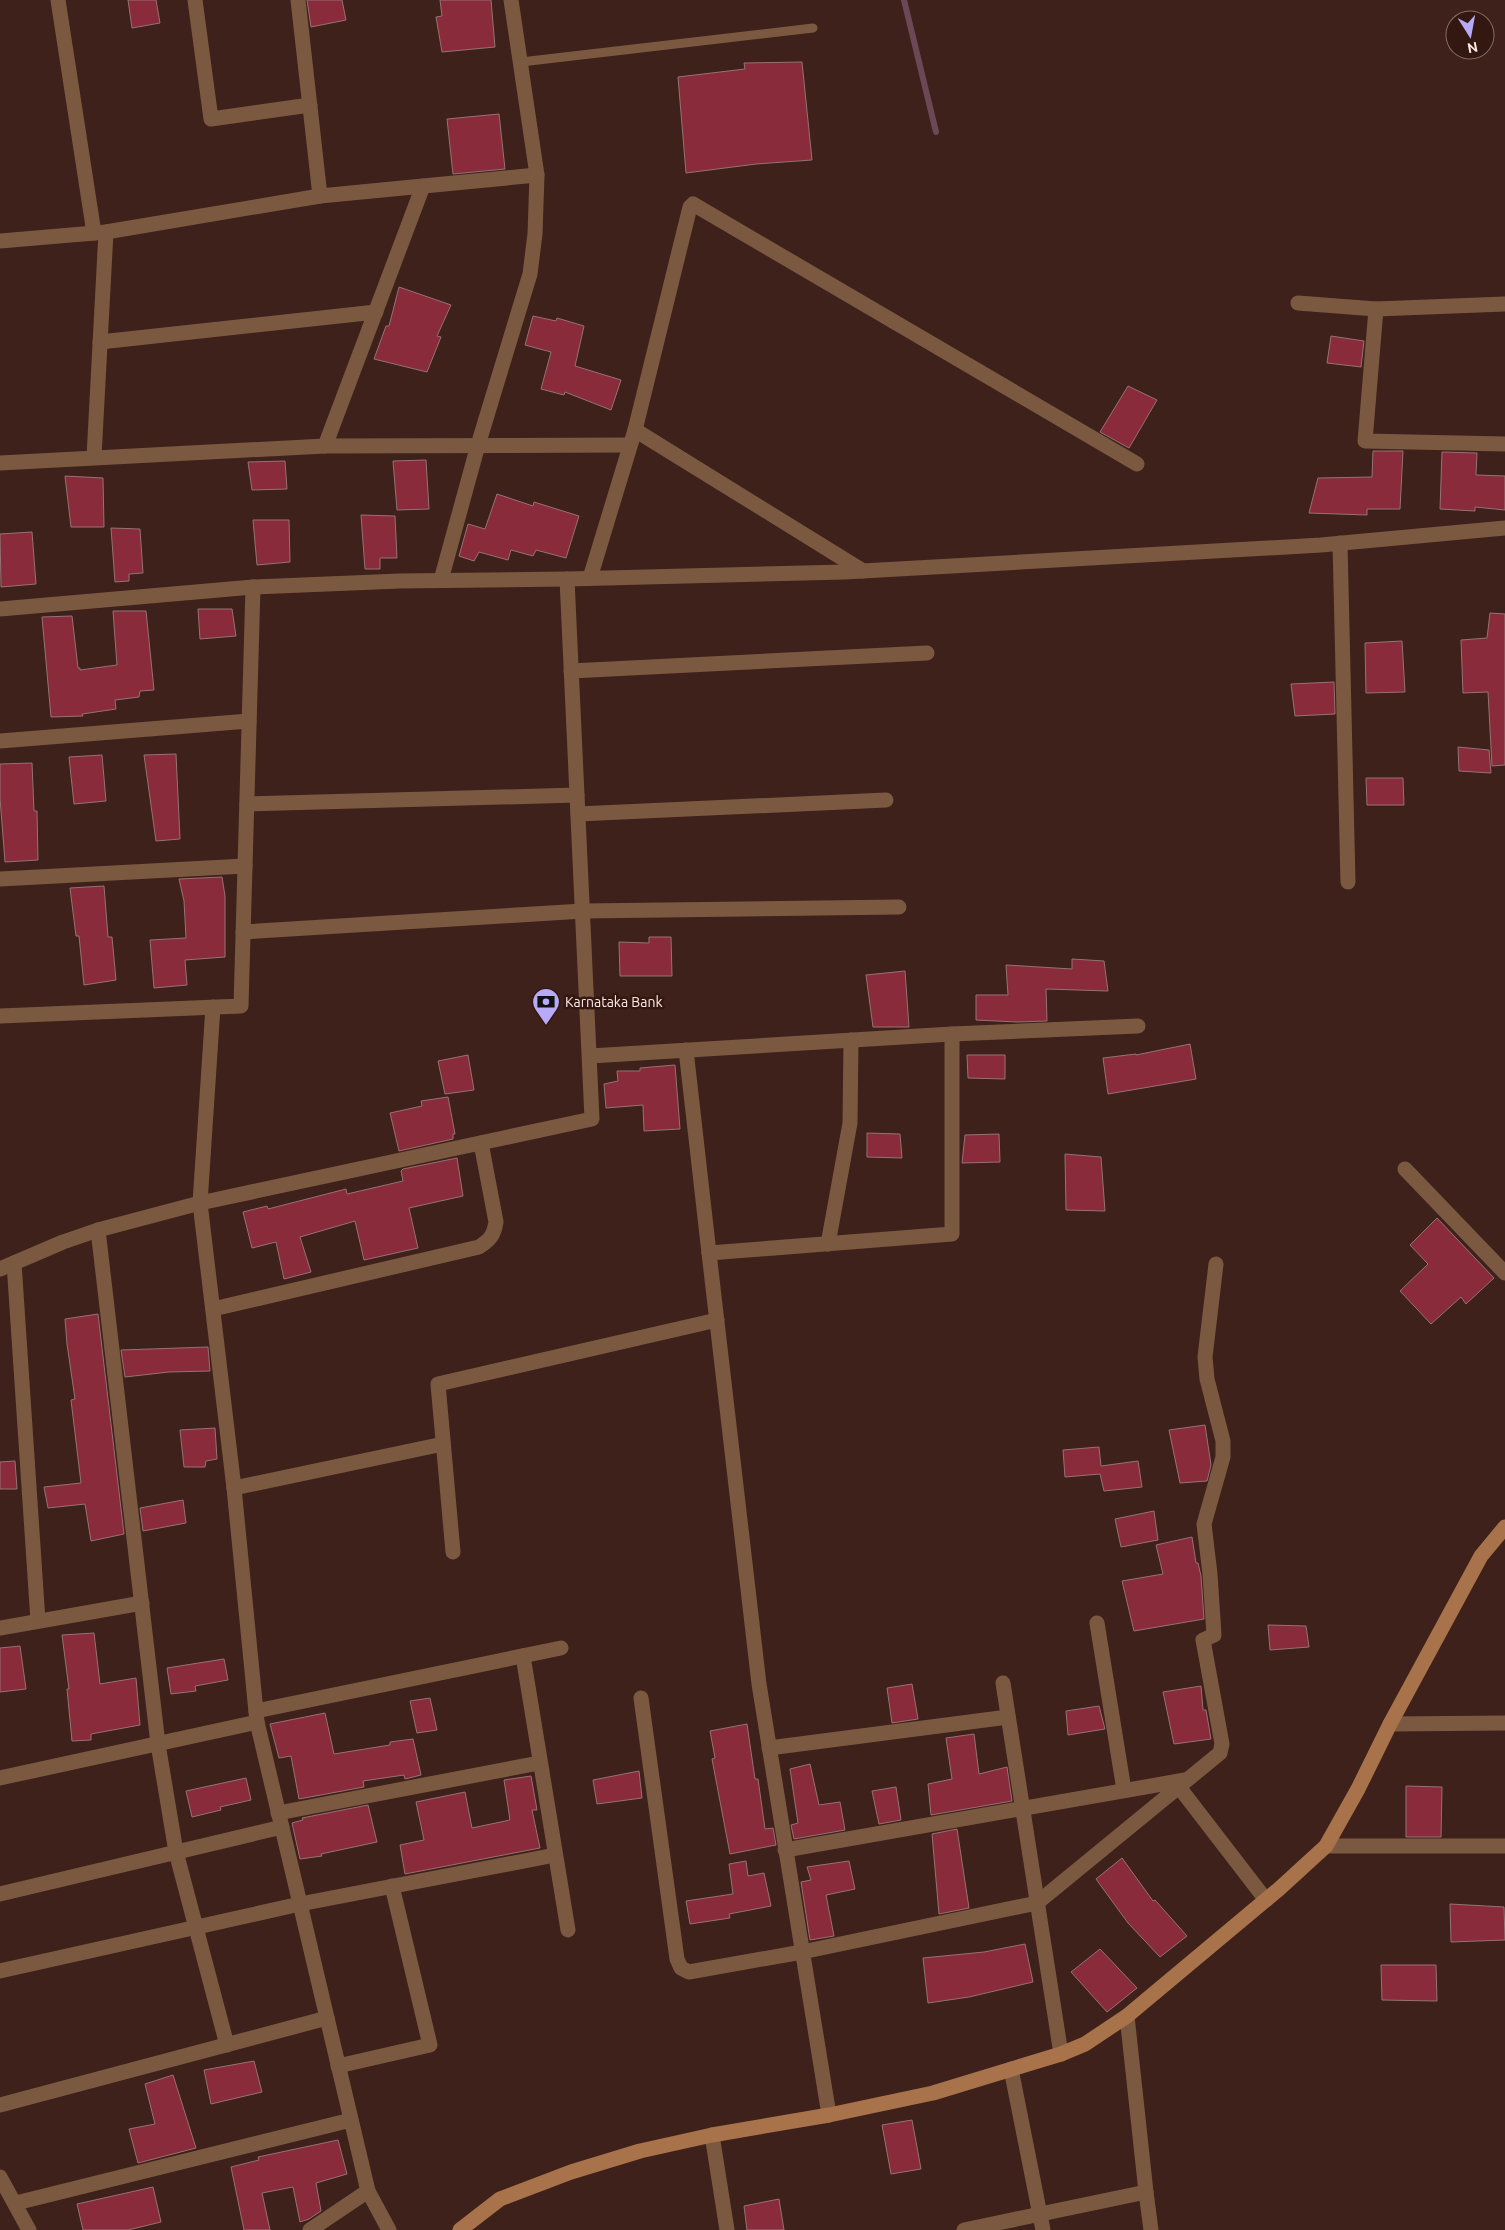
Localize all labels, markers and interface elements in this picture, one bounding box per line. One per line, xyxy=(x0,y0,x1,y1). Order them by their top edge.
north arrow xyxy=(1445,10,1495,60)
text: N xyxy=(1466,39,1479,57)
bank icon: Karnataka Bank xyxy=(531,987,561,1026)
place label: Karnataka Bank xyxy=(565,994,662,1010)

